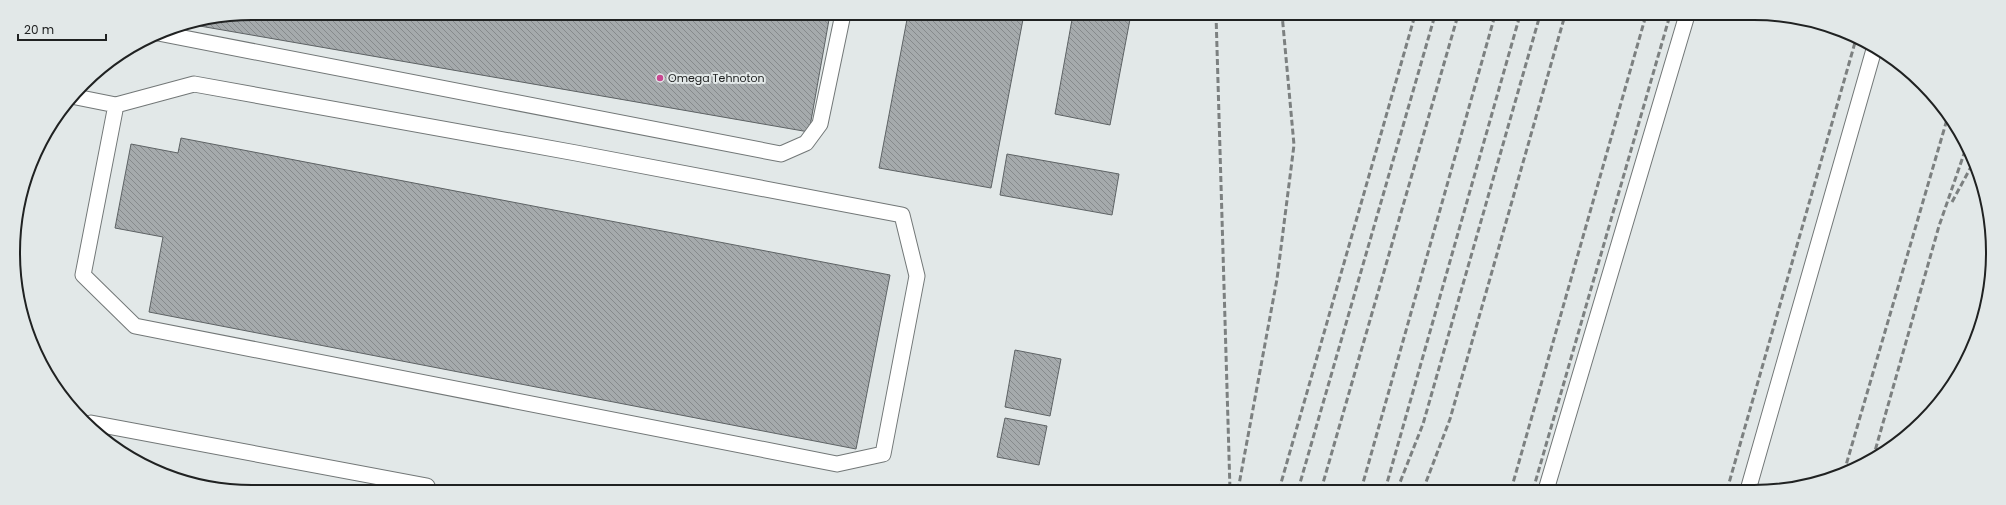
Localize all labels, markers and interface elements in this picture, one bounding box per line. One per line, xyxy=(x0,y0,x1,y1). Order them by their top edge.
scale bar xyxy=(18,16,106,42)
text: 20 m xyxy=(24,21,54,38)
place label: Omega Tehnoton xyxy=(668,70,765,86)
marker: Omega Tehnoton xyxy=(655,73,665,83)

